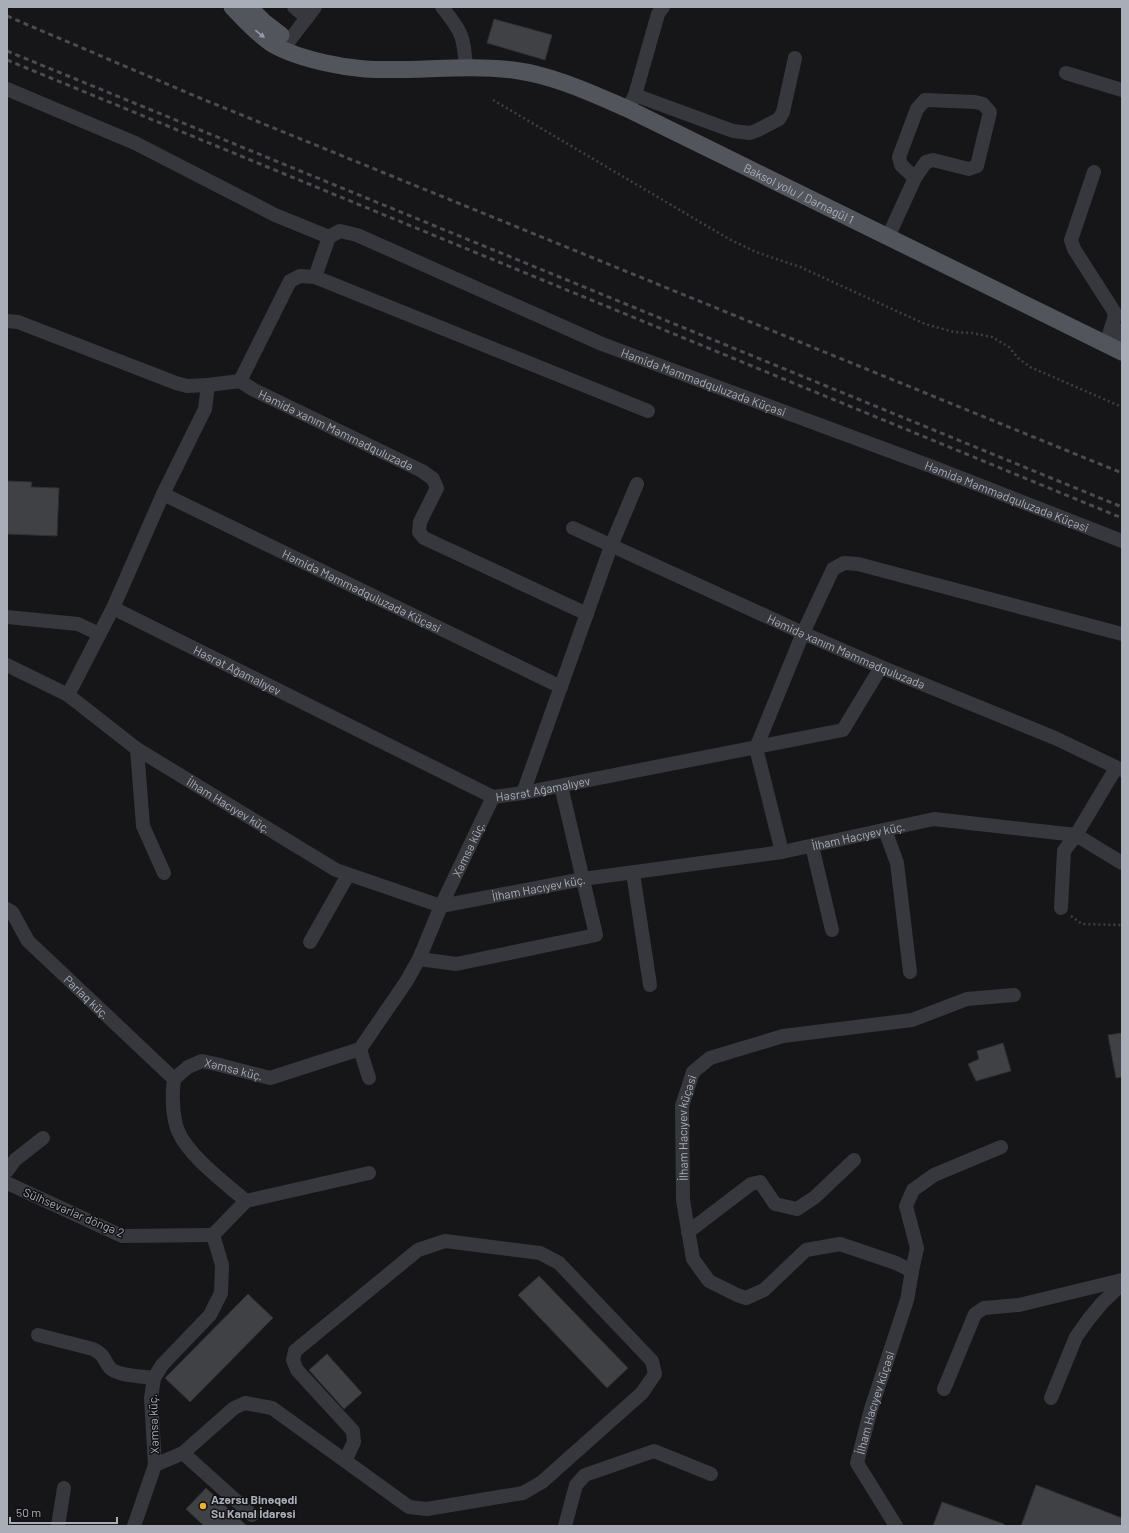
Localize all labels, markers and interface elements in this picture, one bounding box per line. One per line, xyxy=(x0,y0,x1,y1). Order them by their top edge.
one-way arrow xyxy=(255,30,266,39)
street label: Baksol yolu / Dərnəgül 1 xyxy=(741,160,856,226)
street label: Həmidə Məmmədquluzadə Küçəsi xyxy=(619,345,788,419)
street label: Həmidə xanım Məmmədquluzadə xyxy=(256,386,416,473)
street label: Həmidə Məmmədquluzadə Küçəsi xyxy=(923,458,1091,534)
street label: Həmidə Məmmədquluzadə Küçəsi xyxy=(280,546,444,635)
street label: Həmidə xanım Məmmədquluzadə xyxy=(765,611,927,691)
street label: Həsrət Ağamalıyev xyxy=(191,642,284,698)
street label: Həsrət Ağamalıyev xyxy=(495,773,592,804)
street label: İlham Hacıyev küç. xyxy=(185,774,273,835)
street label: İlham Hacıyev küç. xyxy=(810,818,906,852)
street label: Xəmsə küç. xyxy=(449,819,487,879)
street label: İlham Hacıyev küç. xyxy=(491,872,586,903)
street label: Parlaq küç. xyxy=(61,972,113,1021)
street label: Xəmsə küç. xyxy=(203,1055,264,1083)
street label: İlham Hacıyev küçəsi xyxy=(675,1073,699,1181)
street label: Sülhsevərlər döngə 2 xyxy=(21,1184,127,1240)
street label: İlham Hacıyev küçəsi xyxy=(853,1349,897,1456)
street label: Xəmsə küç. xyxy=(145,1394,161,1454)
place label: Azərsu Binəqədi Su Kanal İdarəsi xyxy=(211,1492,297,1520)
scale bar xyxy=(10,1499,117,1525)
marker: Azərsu Binəqədi Su Kanal İdarəsi xyxy=(198,1501,208,1511)
text: 50 m xyxy=(16,1505,41,1519)

